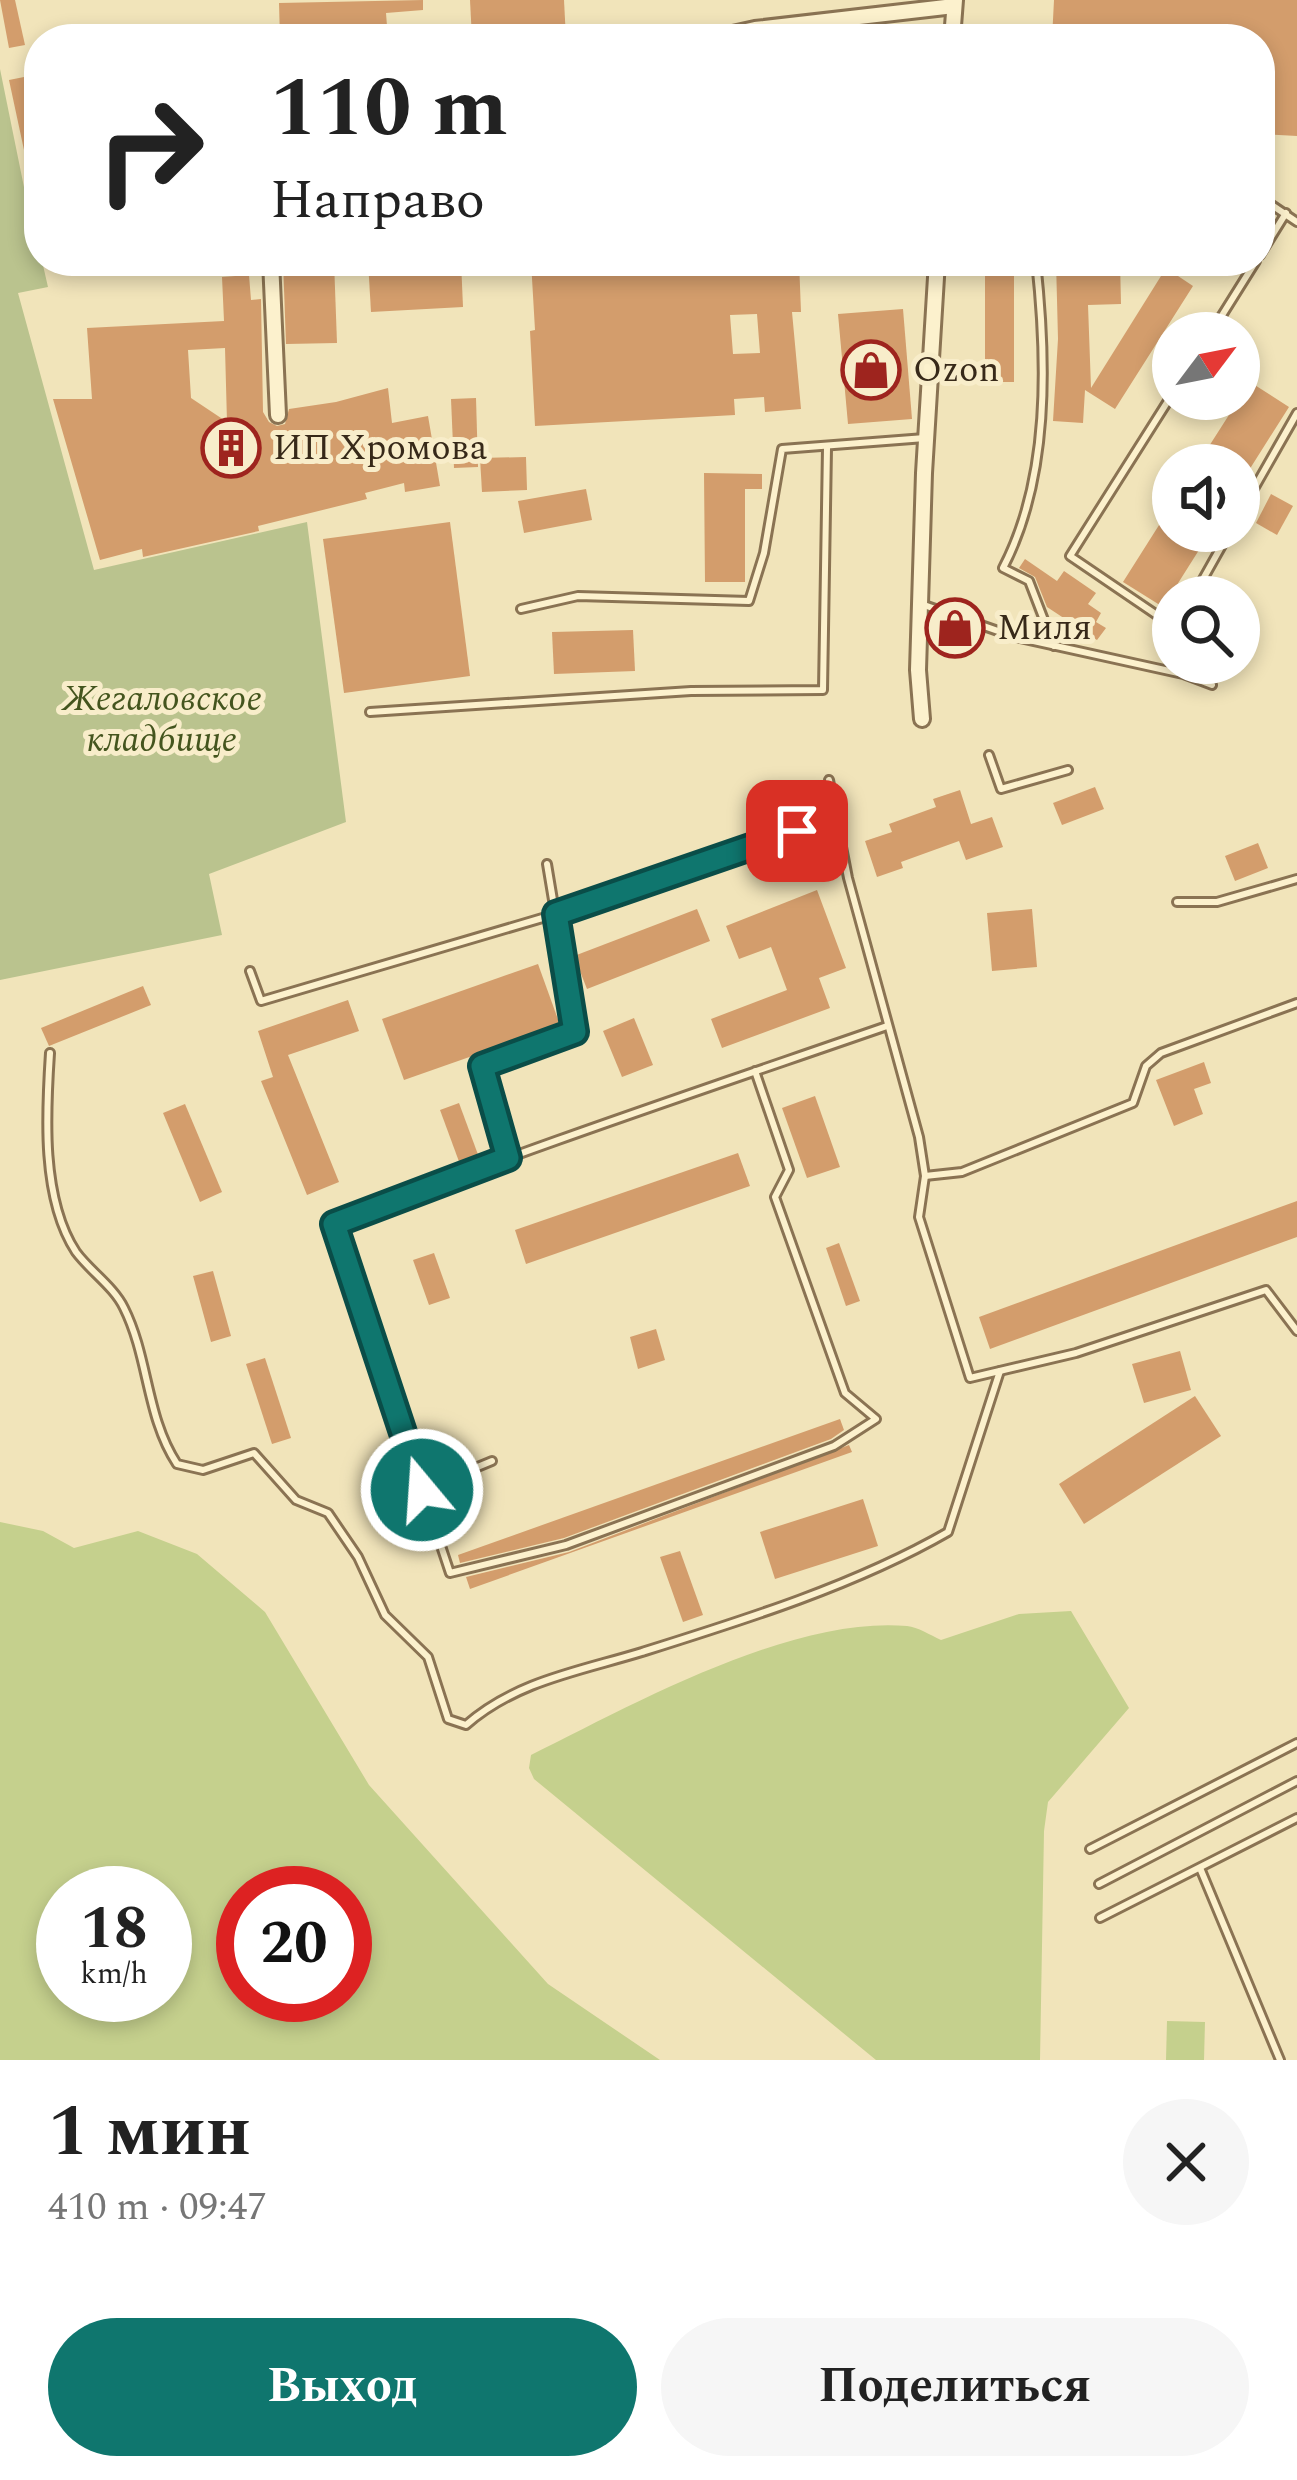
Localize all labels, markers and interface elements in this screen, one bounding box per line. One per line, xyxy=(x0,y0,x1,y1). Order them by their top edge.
text: 110 m xyxy=(270,45,508,173)
icon: right xyxy=(72,72,228,228)
text: Направо xyxy=(270,160,485,242)
north arrow xyxy=(1152,312,1260,420)
map controls xyxy=(1152,312,1260,684)
shop icon: Ozon xyxy=(840,339,902,401)
place label: Ozon xyxy=(913,343,999,398)
building icon: ИП Хромова xyxy=(200,417,262,479)
place label: ИП Хромова xyxy=(273,421,488,476)
button: sound xyxy=(1152,444,1260,552)
button: search xyxy=(1152,576,1260,684)
shop icon: Миля xyxy=(924,597,986,659)
place label: Миля xyxy=(997,601,1092,656)
park label: Жегаловское кладбище xyxy=(61,672,262,768)
pin xyxy=(746,780,848,882)
icon: arrive xyxy=(764,798,830,864)
position arrow xyxy=(359,1427,485,1553)
speed limit sign: 20 xyxy=(216,1866,372,2022)
text: 18 xyxy=(80,1883,148,1975)
text: km/h xyxy=(80,1951,148,1997)
text: 1 мин xyxy=(48,2078,251,2187)
button: close xyxy=(1123,2099,1249,2225)
text: 410 m · 09:47 xyxy=(48,2178,267,2237)
button: Выход xyxy=(48,2318,637,2456)
button: Поделиться xyxy=(661,2318,1249,2456)

